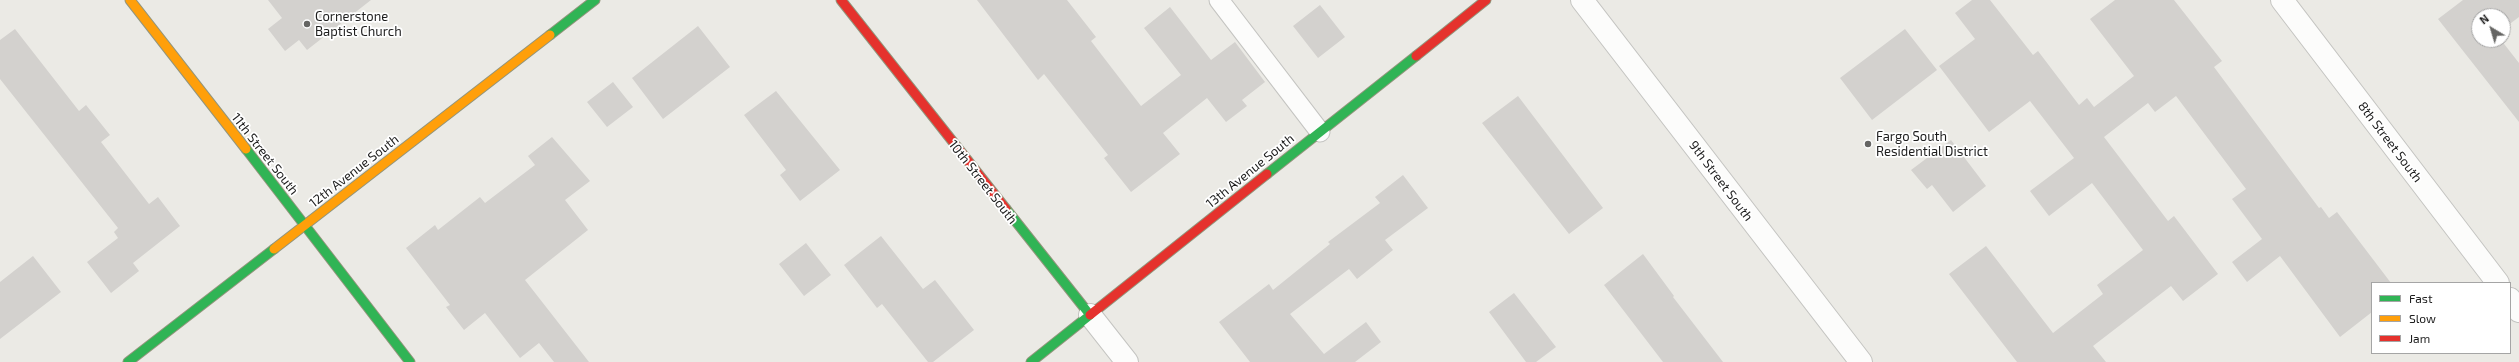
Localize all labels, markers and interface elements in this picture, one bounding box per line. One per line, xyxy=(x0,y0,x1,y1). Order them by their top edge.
north arrow xyxy=(2471,8,2511,48)
place label: Cornerstone Baptist Church xyxy=(315,9,402,40)
text: N xyxy=(2477,11,2491,27)
marker: Cornerstone Baptist Church xyxy=(302,19,312,29)
street label: 8th Street South xyxy=(2355,99,2425,185)
street label: 11th Street South xyxy=(228,110,302,198)
place label: Fargo South Residential District xyxy=(1876,129,1988,160)
street label: 12th Avenue South xyxy=(306,131,402,211)
street label: 13th Avenue South xyxy=(1203,131,1297,211)
street label: 10th Street South xyxy=(945,137,1021,227)
street label: 9th Street South xyxy=(1686,138,1756,224)
marker: Fargo South Residential District xyxy=(1863,139,1873,149)
legend xyxy=(2371,282,2511,354)
text: Fast xyxy=(2409,291,2432,305)
text: Slow xyxy=(2409,311,2436,325)
text: Jam xyxy=(2409,331,2430,345)

